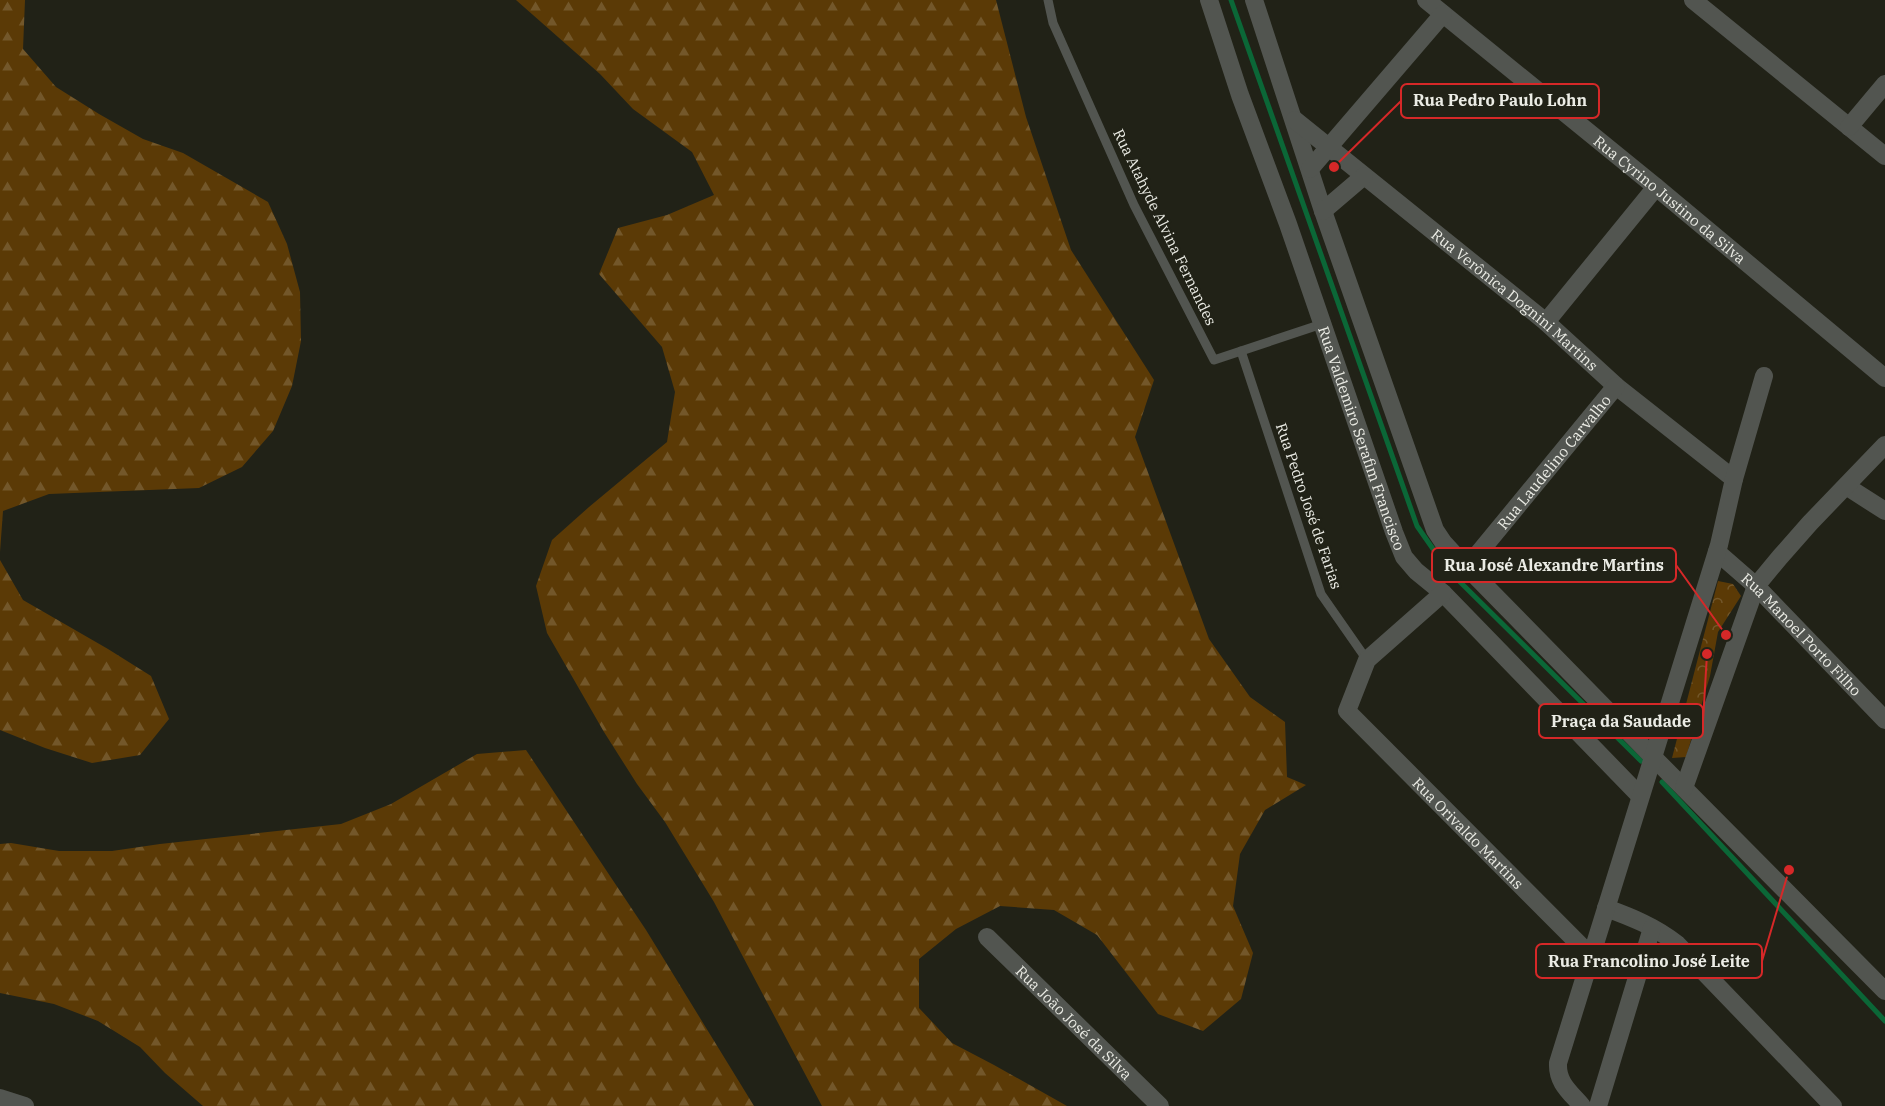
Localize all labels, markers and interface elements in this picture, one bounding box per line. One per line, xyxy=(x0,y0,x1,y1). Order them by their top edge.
callout: Rua Pedro Paulo Lohn xyxy=(1401,84,1599,118)
text: Rua Pedro Paulo Lohn xyxy=(1413,90,1587,110)
street label: Rua Atahyde Alvina Fernandes xyxy=(1109,126,1221,328)
street label: Rua Cyrino Justino da Silva xyxy=(1590,131,1750,268)
street label: Rua Verônica Dognini Martins xyxy=(1428,224,1602,375)
street label: Rua Valdemiro Serafim Francisco xyxy=(1314,324,1410,553)
street label: Rua Laudelino Carvalho xyxy=(1493,391,1615,533)
street label: Rua Pedro José de Farias xyxy=(1272,420,1346,592)
callout: Rua José Alexandre Martins xyxy=(1432,548,1676,582)
text: Rua José Alexandre Martins xyxy=(1444,555,1664,575)
street label: Rua Manoel Porto Filho xyxy=(1738,568,1866,699)
callout: Praça da Saudade xyxy=(1539,704,1703,738)
text: Praça da Saudade xyxy=(1551,711,1691,731)
street label: Rua Orivaldo Martins xyxy=(1409,773,1528,893)
callout: Rua Francolino José Leite xyxy=(1536,944,1762,978)
text: Rua Francolino José Leite xyxy=(1548,951,1750,971)
street label: Rua João José da Silva xyxy=(1012,961,1137,1083)

